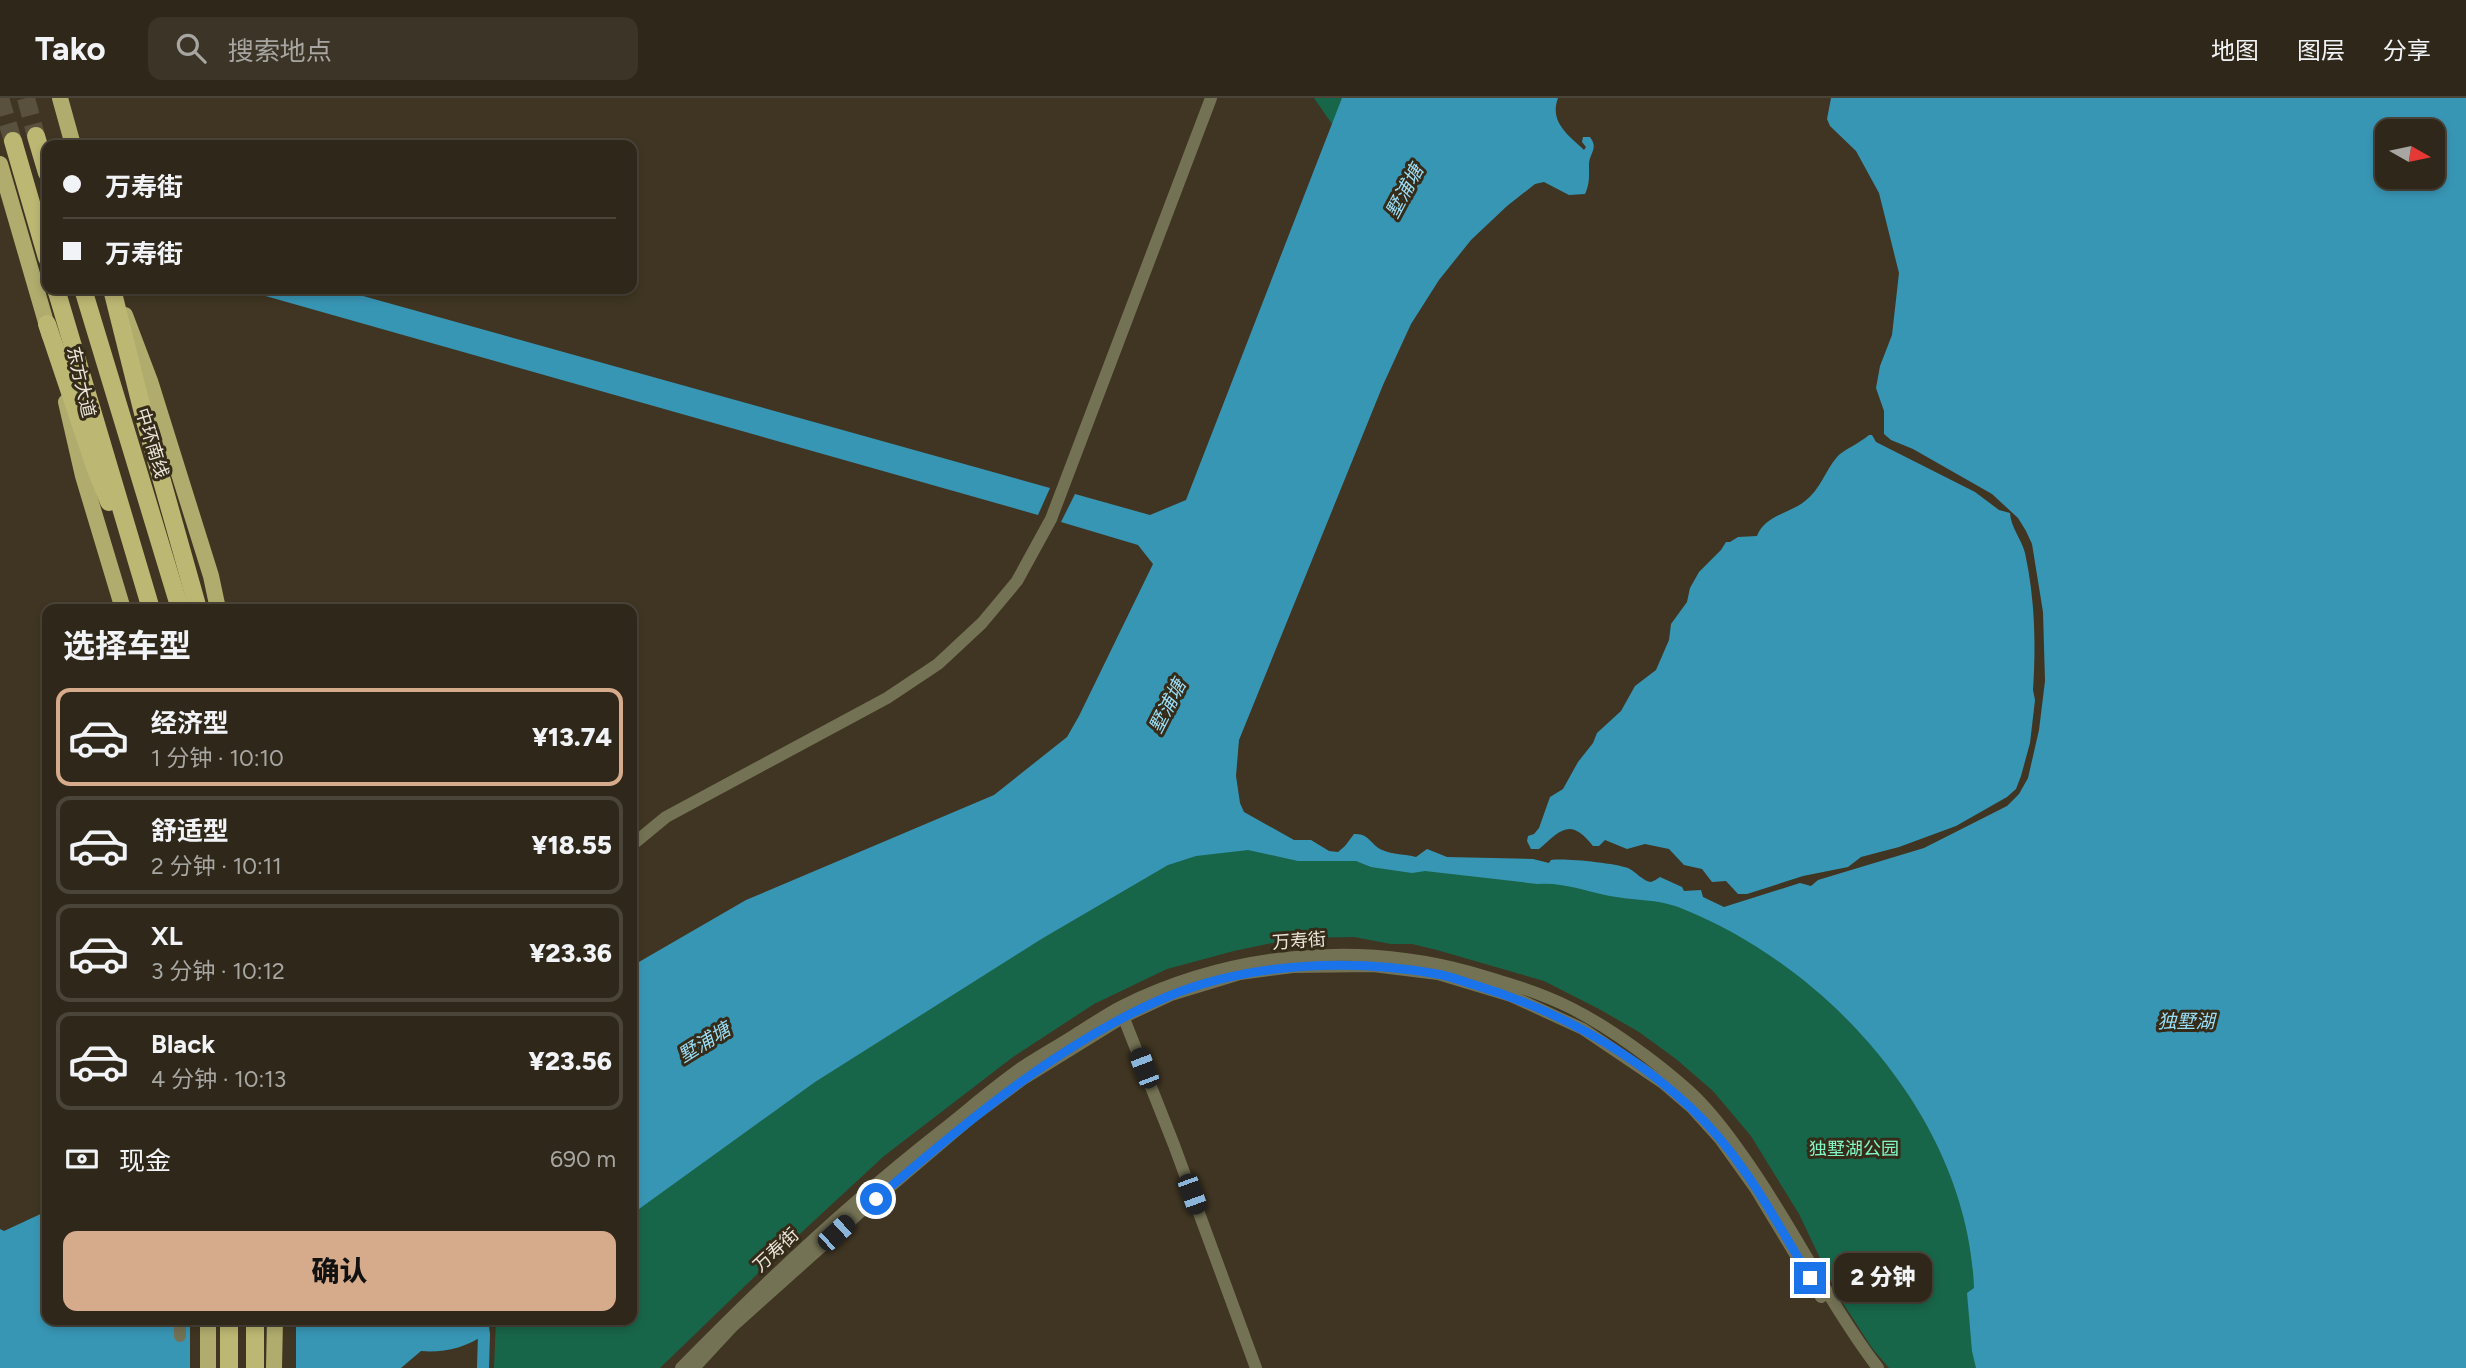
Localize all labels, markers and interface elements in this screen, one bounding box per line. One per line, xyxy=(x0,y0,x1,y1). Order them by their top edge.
search box xyxy=(148,17,638,80)
text: Tako xyxy=(35,29,106,68)
icon: search xyxy=(172,29,210,67)
text: 搜索地点 xyxy=(228,35,332,67)
text: 地图 xyxy=(2211,36,2259,65)
text: 图层 xyxy=(2297,36,2345,65)
text: 分享 xyxy=(2383,36,2431,65)
north arrow xyxy=(2375,119,2445,189)
map controls xyxy=(2375,119,2445,189)
water label: 墅浦塘 xyxy=(1381,158,1429,222)
text: 万寿街 xyxy=(105,171,183,203)
text: 万寿街 xyxy=(105,238,183,270)
street label: 东方大道 xyxy=(62,344,100,420)
street label: 中环南线 xyxy=(131,405,173,481)
text: 选择车型 xyxy=(63,627,191,665)
water label: 墅浦塘 xyxy=(1144,673,1192,737)
icon: car xyxy=(67,706,130,769)
text: 经济型 xyxy=(151,707,229,739)
text: ¥13.74 xyxy=(532,721,612,753)
text: 1 分钟 · 10:10 xyxy=(151,744,284,772)
icon: car xyxy=(67,814,130,877)
text: 舒适型 xyxy=(151,815,229,847)
text: ¥18.55 xyxy=(532,829,612,861)
text: 2 分钟 · 10:11 xyxy=(151,852,282,880)
text: XL xyxy=(151,920,183,952)
icon: car xyxy=(67,922,130,985)
street label: 万寿街 xyxy=(1271,928,1327,954)
text: ¥23.36 xyxy=(529,937,612,969)
text: 3 分钟 · 10:12 xyxy=(151,957,285,985)
water label: 独墅湖 xyxy=(2157,1010,2217,1033)
water label: 墅浦塘 xyxy=(674,1016,737,1067)
text: Black xyxy=(151,1028,215,1060)
icon: car xyxy=(67,1030,130,1093)
text: ¥23.56 xyxy=(529,1045,612,1077)
car xyxy=(1127,1045,1162,1091)
text: 4 分钟 · 10:13 xyxy=(151,1065,286,1093)
park label: 独墅湖公园 xyxy=(1809,1138,1899,1160)
icon: cash xyxy=(63,1140,101,1178)
text: 现金 xyxy=(119,1145,171,1177)
text: 690 m xyxy=(550,1145,616,1173)
car xyxy=(1175,1171,1210,1217)
route start xyxy=(860,1183,892,1215)
car xyxy=(814,1211,859,1255)
street label: 万寿街 xyxy=(749,1224,803,1276)
button: 确认 xyxy=(63,1231,616,1311)
callout: 2 分钟 xyxy=(1834,1254,1932,1302)
route end xyxy=(1794,1262,1826,1294)
text: 2 分钟 xyxy=(1851,1263,1915,1291)

